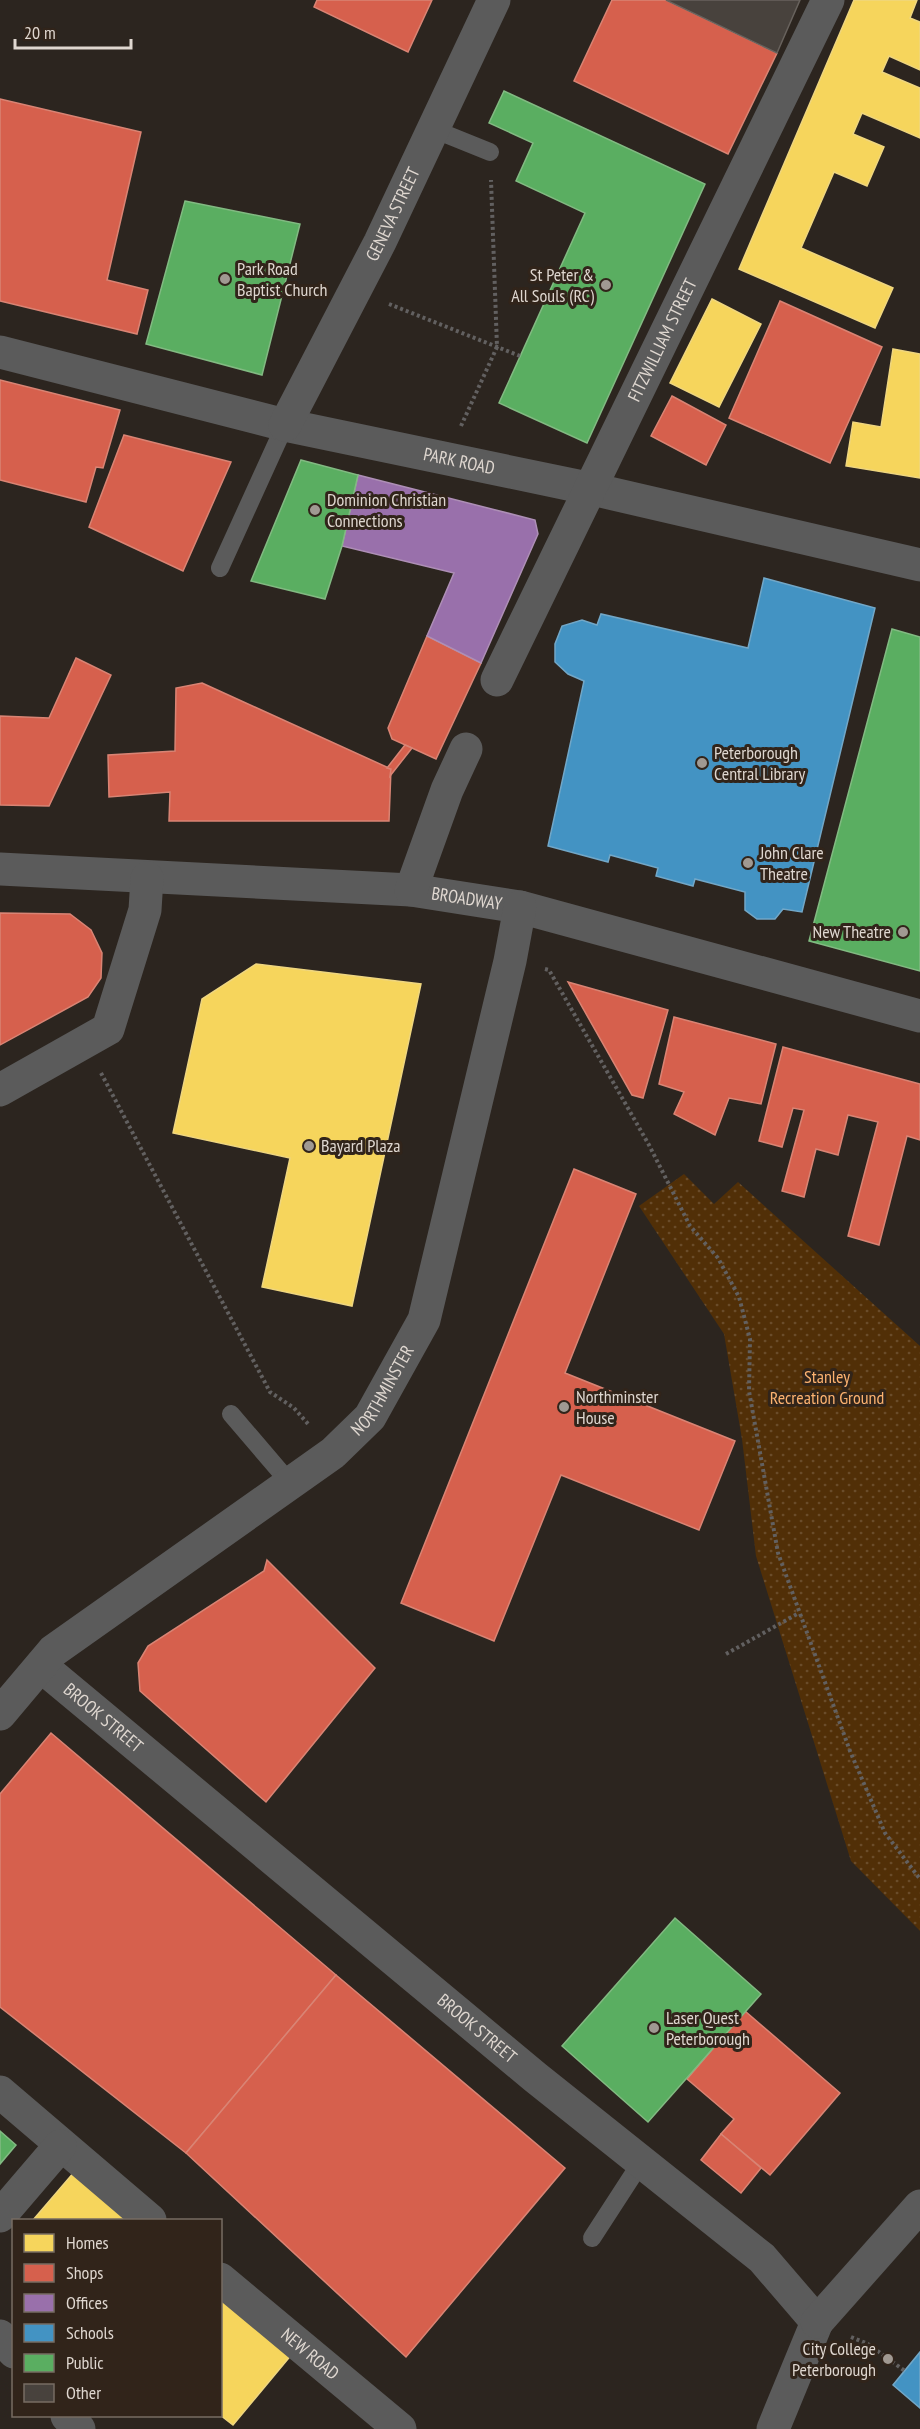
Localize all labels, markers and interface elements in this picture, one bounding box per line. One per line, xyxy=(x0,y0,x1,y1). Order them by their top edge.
scale bar xyxy=(15,12,130,50)
text: 20 m xyxy=(24,21,56,44)
street label: GENEVA STREET xyxy=(360,163,425,265)
place label: Park Road Baptist Church xyxy=(237,257,327,301)
place label: St Peter & All Souls (RC) xyxy=(511,263,595,307)
marker: Park Road Baptist Church xyxy=(218,272,232,286)
street label: FITZWILLIAM STREET xyxy=(622,275,702,405)
marker: St Peter & All Souls (RC) xyxy=(599,278,613,292)
street label: PARK ROAD xyxy=(421,442,497,479)
place label: Dominion Christian Connections xyxy=(327,488,446,532)
marker: Dominion Christian Connections xyxy=(308,503,322,517)
place label: Peterborough Central Library xyxy=(714,741,805,785)
marker: Peterborough Central Library xyxy=(695,756,709,770)
place label: John Clare Theatre xyxy=(759,841,824,885)
marker: John Clare Theatre xyxy=(741,856,755,870)
street label: BROADWAY xyxy=(430,881,505,915)
place label: New Theatre xyxy=(812,920,891,943)
marker: New Theatre xyxy=(896,925,910,939)
place label: Bayard Plaza xyxy=(321,1134,400,1157)
marker: Bayard Plaza xyxy=(302,1139,316,1153)
street label: NORTHMINSTER xyxy=(346,1341,419,1440)
park label: Stanley Recreation Ground xyxy=(770,1365,884,1409)
place label: Northminster House xyxy=(576,1385,659,1429)
marker: Northminster House xyxy=(557,1400,571,1414)
street label: BROOK STREET xyxy=(59,1678,148,1757)
street label: BROOK STREET xyxy=(433,1989,522,2068)
place label: Laser Quest Peterborough xyxy=(666,2006,750,2050)
marker: Laser Quest Peterborough xyxy=(647,2021,661,2035)
legend xyxy=(12,2219,222,2417)
text: Homes xyxy=(66,2231,109,2254)
text: Shops xyxy=(66,2261,103,2284)
text: Offices xyxy=(66,2291,108,2314)
text: Schools xyxy=(66,2321,114,2344)
street label: NEW ROAD xyxy=(276,2323,344,2384)
place label: City College Peterborough xyxy=(792,2337,876,2381)
text: Public xyxy=(66,2351,104,2374)
marker: City College Peterborough xyxy=(881,2352,895,2366)
text: Other xyxy=(66,2381,101,2404)

